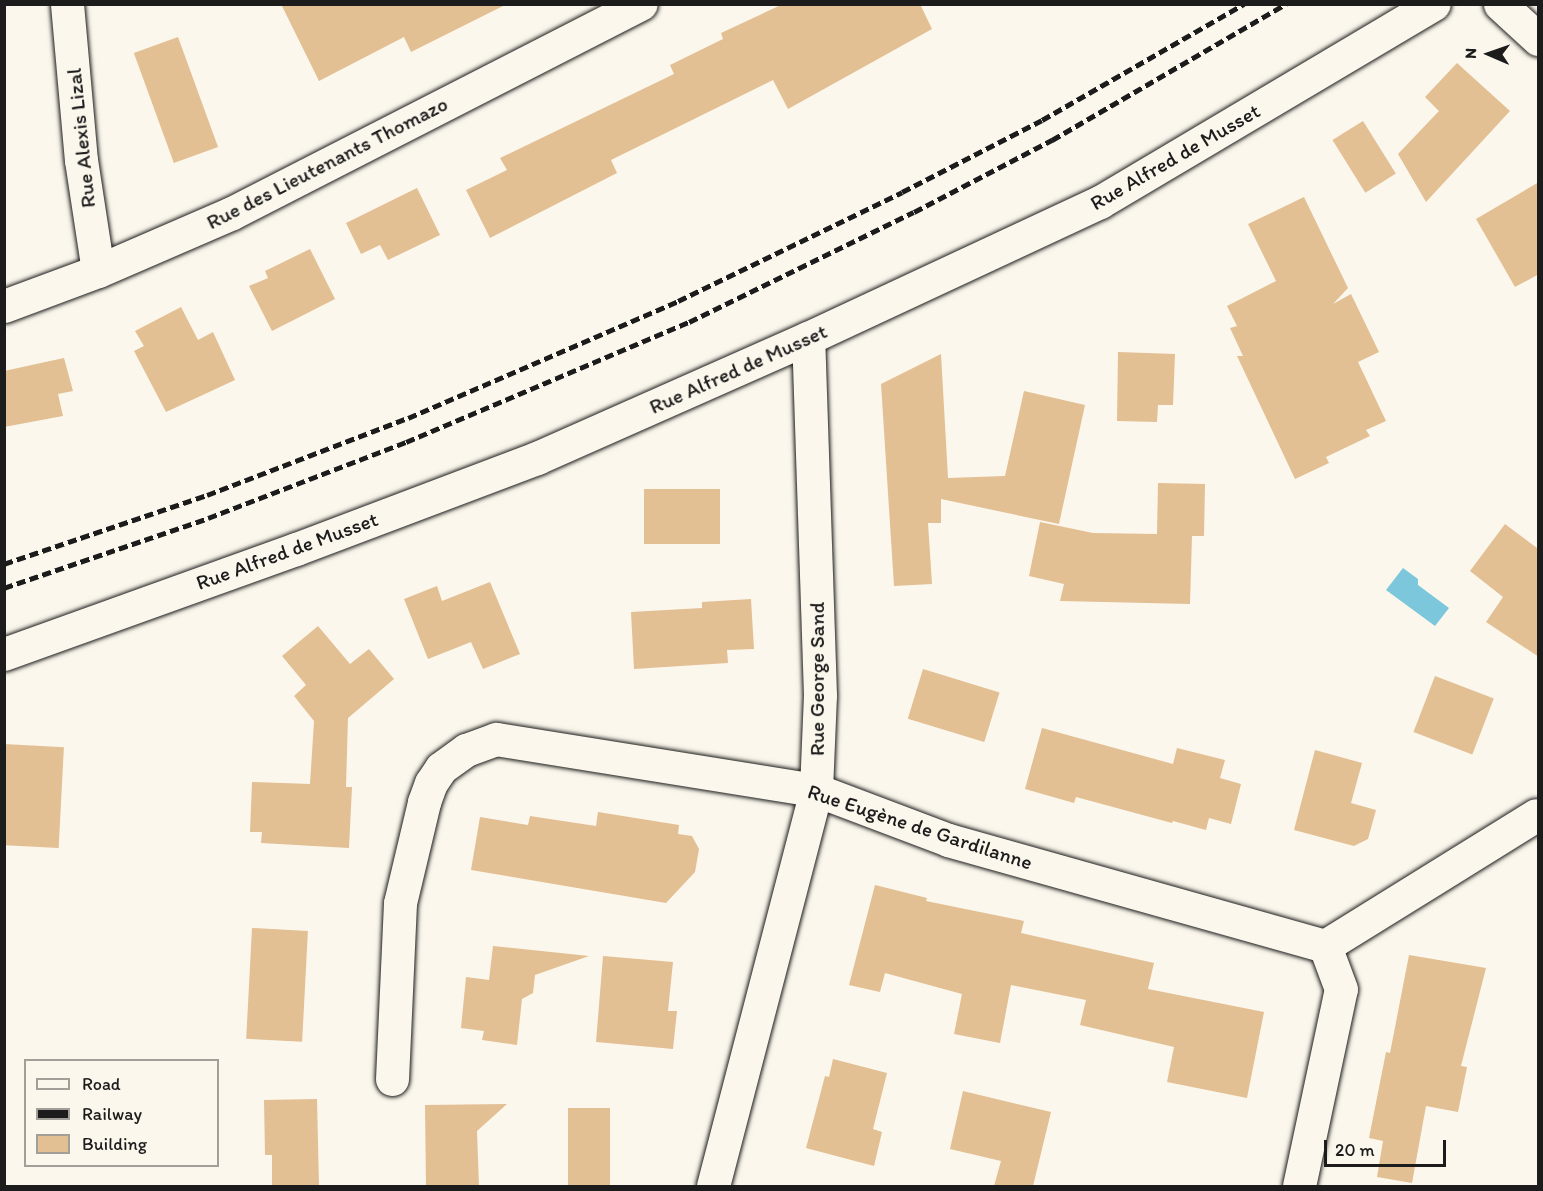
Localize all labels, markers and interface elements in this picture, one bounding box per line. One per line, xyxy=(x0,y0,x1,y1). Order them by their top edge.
north arrow xyxy=(1459,24,1519,84)
text: N xyxy=(1461,48,1480,59)
street label: Rue Alexis Lizal xyxy=(61,67,101,209)
street label: Rue des Lieutenants Thomazo xyxy=(202,91,452,235)
street label: Rue Alfred de Musset xyxy=(1086,98,1264,216)
street label: Rue Alfred de Musset xyxy=(645,318,831,420)
street label: Rue Alfred de Musset xyxy=(193,506,381,596)
street label: Rue George Sand xyxy=(804,602,830,756)
street label: Rue Eugène de Gardilanne xyxy=(804,779,1036,875)
legend xyxy=(24,1059,219,1167)
text: Road xyxy=(82,1073,121,1095)
text: Railway xyxy=(82,1103,142,1125)
scale bar xyxy=(1327,1128,1448,1166)
text: Building xyxy=(82,1133,147,1155)
text: 20 m xyxy=(1335,1139,1375,1161)

